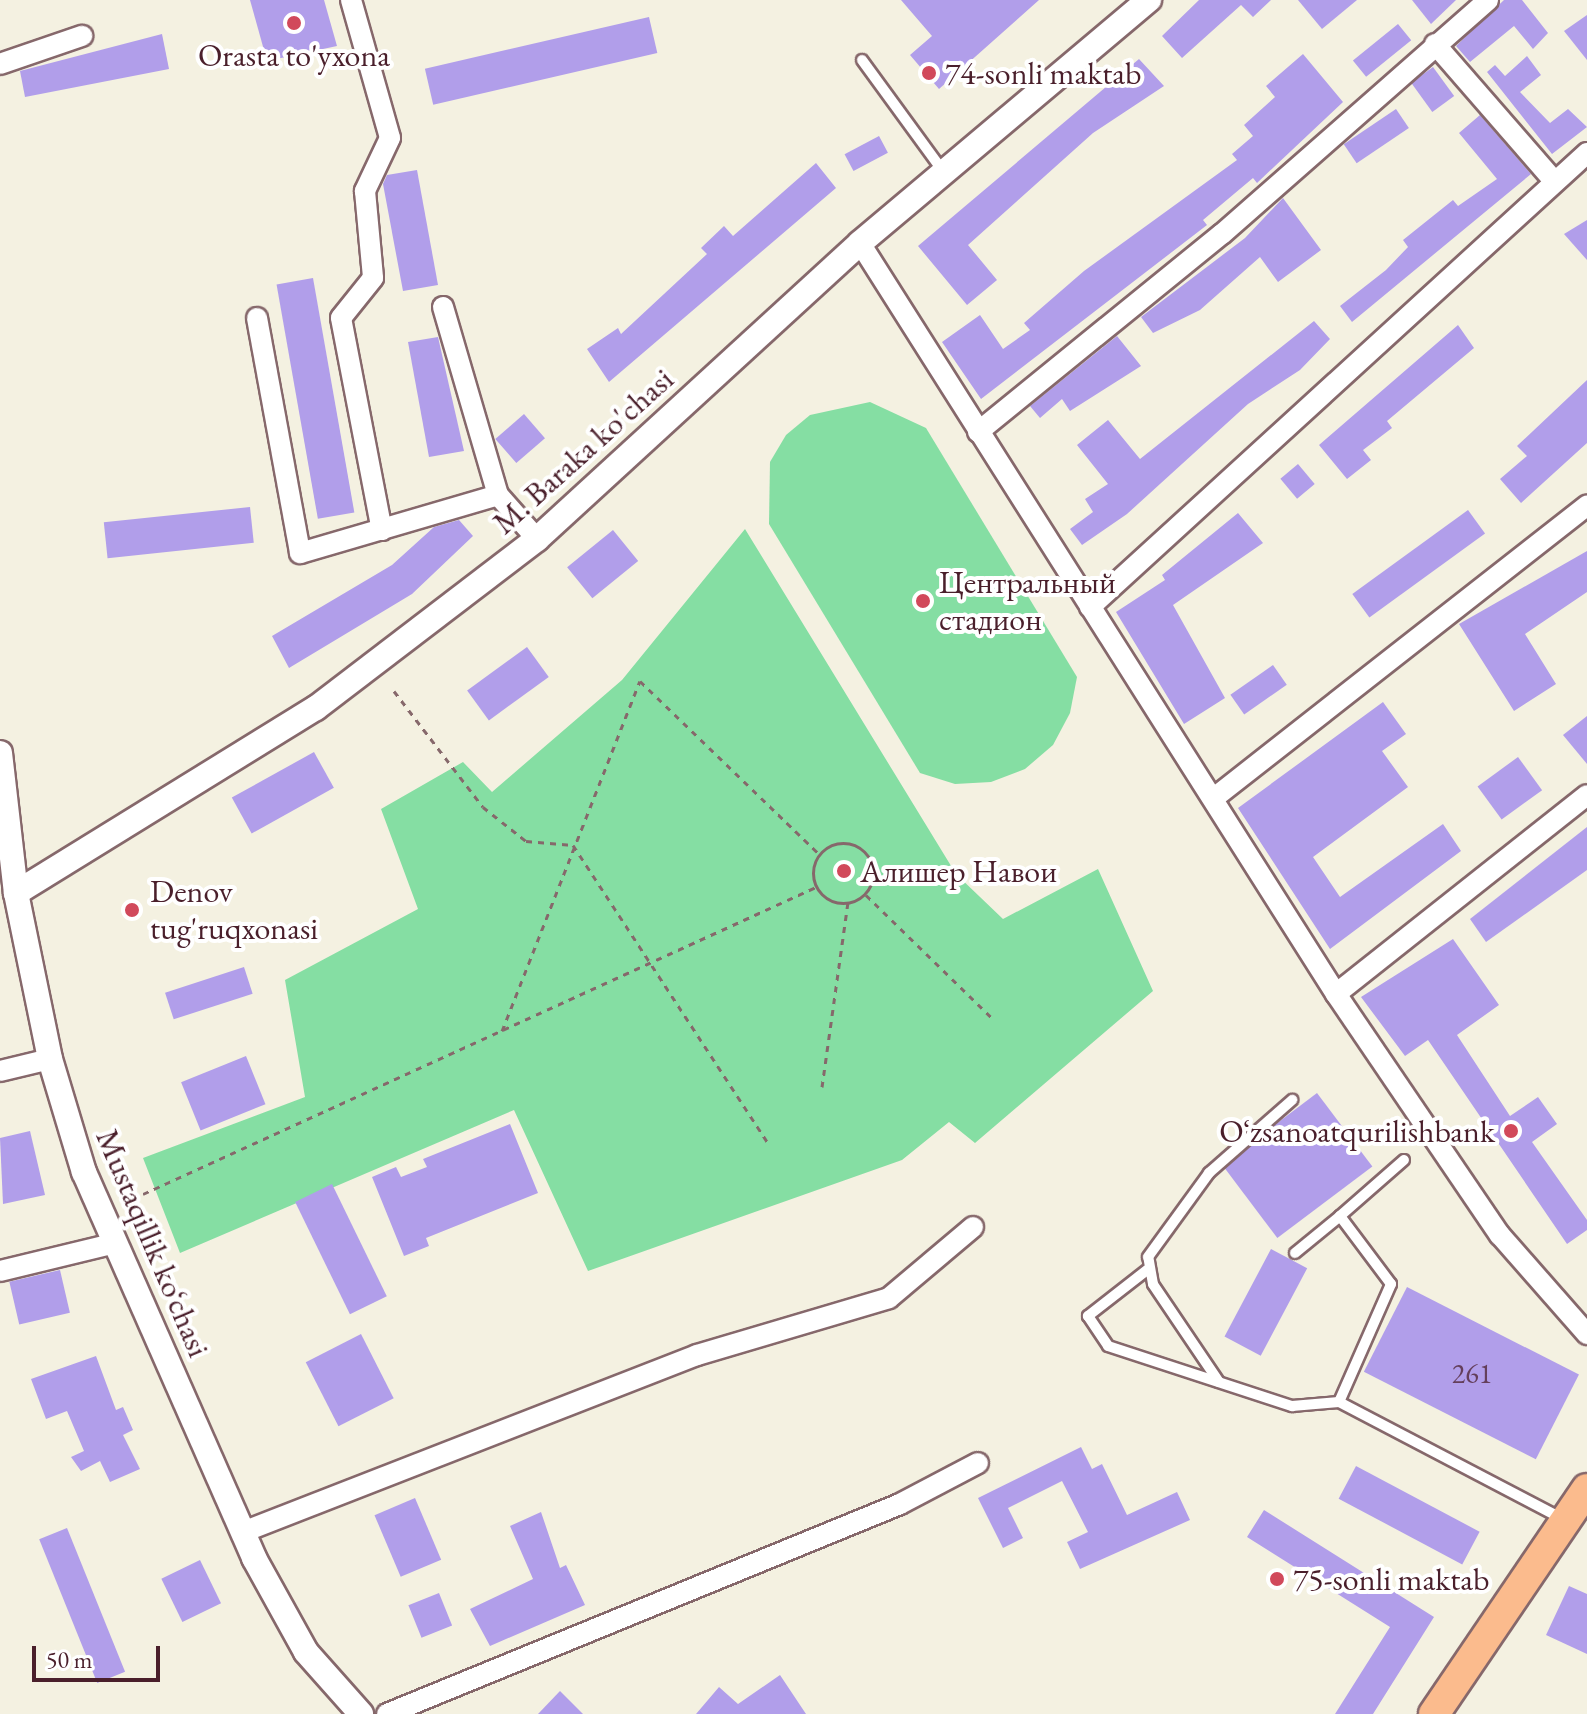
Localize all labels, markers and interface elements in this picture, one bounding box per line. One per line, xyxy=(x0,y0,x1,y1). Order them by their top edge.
marker: Orasta to'yxona xyxy=(285,14,303,32)
place label: Orasta to'yxona xyxy=(198,36,390,74)
place label: 74-sonli maktab xyxy=(945,54,1141,92)
marker: 74-sonli maktab xyxy=(920,64,938,82)
street label: M. Baraka ko'chasi xyxy=(485,360,681,542)
place label: Центральный стадион xyxy=(939,564,1116,639)
marker: Центральный стадион xyxy=(914,592,932,610)
place label: Алишер Навои xyxy=(860,852,1057,890)
marker: Алишер Навои xyxy=(835,862,853,880)
place label: Denov tug'ruqxonasi xyxy=(150,873,318,948)
marker: Denov tug'ruqxonasi xyxy=(121,899,143,921)
place label: Oʻzsanoatqurilishbank xyxy=(1219,1112,1495,1150)
marker: Oʻzsanoatqurilishbank xyxy=(1502,1122,1520,1140)
street label: Mustaqillik ko‘chasi xyxy=(88,1123,218,1363)
house number: 261 xyxy=(1452,1356,1492,1390)
place label: 75-sonli maktab xyxy=(1293,1560,1489,1598)
marker: 75-sonli maktab xyxy=(1268,1570,1286,1588)
scale bar xyxy=(36,1630,164,1680)
text: 50 m xyxy=(46,1644,93,1675)

